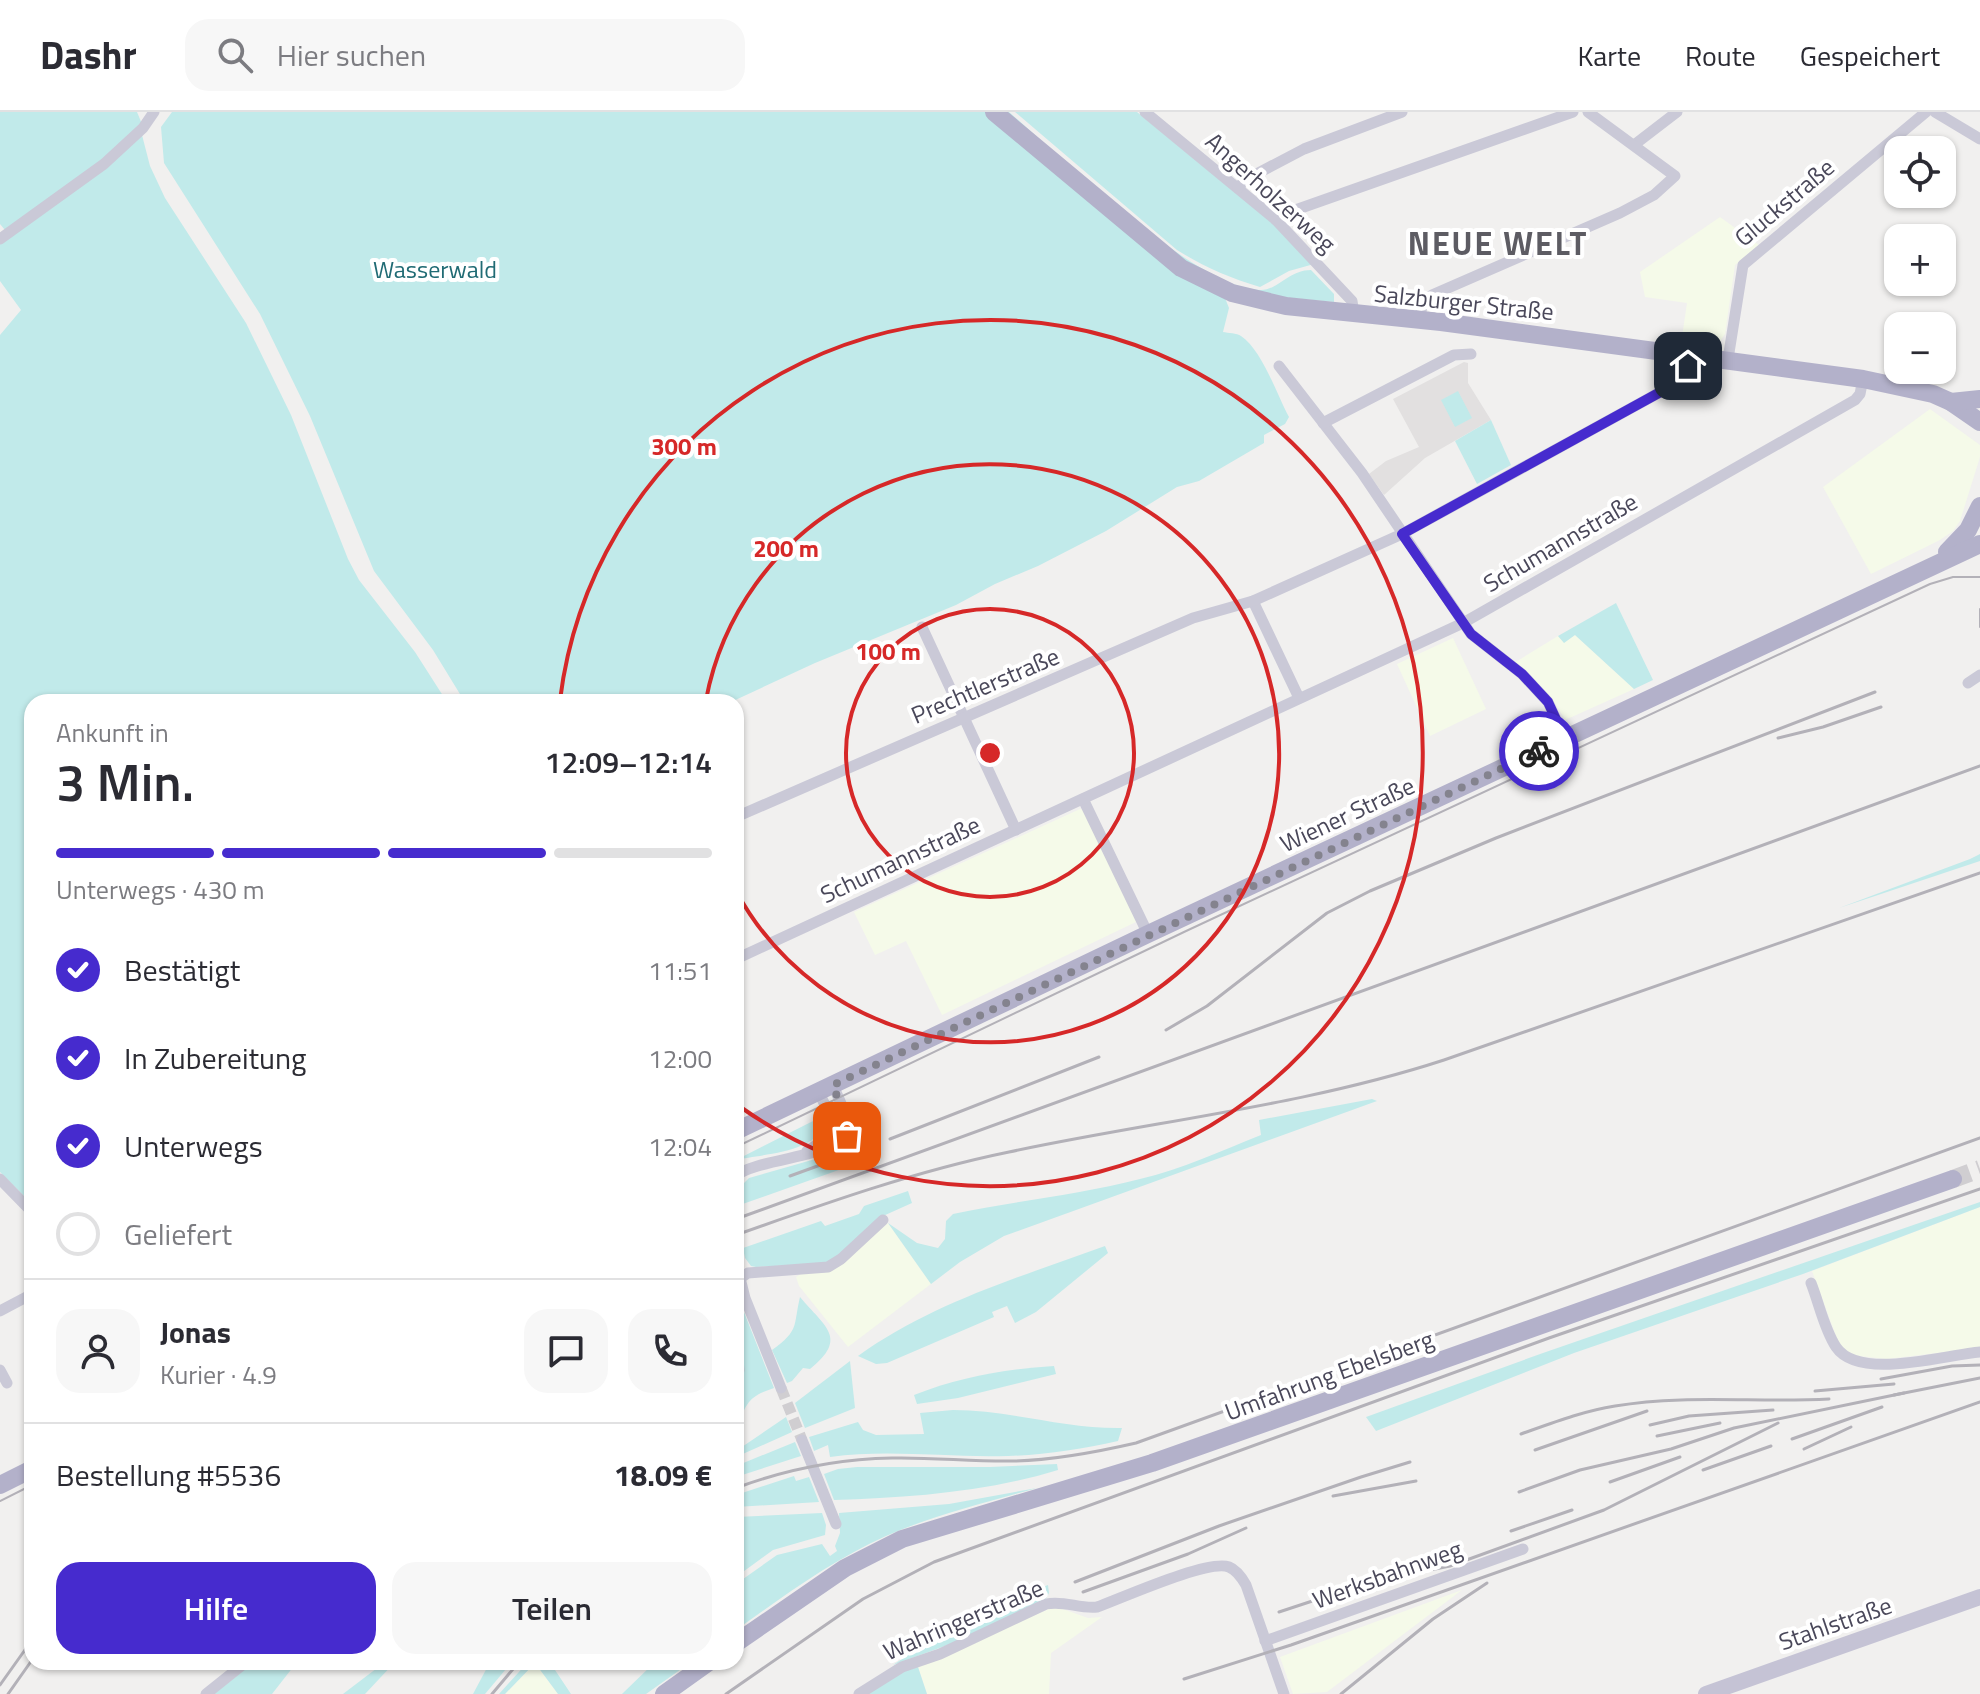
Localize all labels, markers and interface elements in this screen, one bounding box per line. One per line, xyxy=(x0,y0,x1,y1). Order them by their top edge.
search box xyxy=(185,19,745,91)
text: Dashr xyxy=(40,26,137,84)
text: Hier suchen xyxy=(277,32,426,78)
icon: search xyxy=(213,33,257,77)
text: Karte xyxy=(1577,34,1641,77)
text: Route xyxy=(1685,34,1756,77)
text: Gespeichert xyxy=(1800,34,1940,77)
street label: Angerholzerweg xyxy=(1198,123,1344,261)
map controls xyxy=(1884,136,1956,384)
button: locate xyxy=(1884,136,1956,208)
street label: Gluckstraße xyxy=(1726,149,1842,255)
district label: NEUE WELT xyxy=(1408,219,1588,267)
button: + xyxy=(1884,224,1956,296)
park label: Wasserwald xyxy=(373,251,497,287)
street label: Salzburger Straße xyxy=(1372,275,1556,329)
button: − xyxy=(1884,312,1956,384)
pin xyxy=(1654,332,1722,400)
icon: home xyxy=(1666,344,1710,388)
text: 300 m xyxy=(651,428,717,464)
street label: Schumannstraße xyxy=(1476,483,1644,601)
text: 200 m xyxy=(753,530,819,566)
text: 100 m xyxy=(855,633,921,669)
street label: Prechtlerstraße xyxy=(905,638,1065,732)
courier xyxy=(1499,711,1579,791)
text: Ankunft in xyxy=(56,713,169,752)
icon: bike xyxy=(1517,729,1561,773)
text: 12:09–12:14 xyxy=(545,739,712,785)
centre of rings xyxy=(976,739,1004,767)
text: 3 Min. xyxy=(56,742,194,821)
street label: Wiener Straße xyxy=(1274,767,1420,861)
street label: Schumannstraße xyxy=(814,806,986,912)
text: Unterwegs · 430 m xyxy=(56,870,264,909)
text: Bestätigt xyxy=(124,947,240,993)
icon: check xyxy=(56,948,100,992)
text: 11:51 xyxy=(648,951,712,990)
text: In Zubereitung xyxy=(124,1035,307,1081)
icon: check xyxy=(56,1036,100,1080)
text: 12:00 xyxy=(648,1039,712,1078)
pin xyxy=(813,1102,881,1170)
icon: bag xyxy=(825,1114,869,1158)
text: Unterwegs xyxy=(124,1123,263,1169)
icon: check xyxy=(56,1124,100,1168)
text: 12:04 xyxy=(648,1127,712,1166)
text: Geliefert xyxy=(124,1211,232,1257)
button: person xyxy=(56,1309,140,1393)
text: Jonas xyxy=(160,1309,231,1355)
button: chat xyxy=(524,1309,608,1393)
button: phone xyxy=(628,1309,712,1393)
street label: Umfahrung Ebelsberg xyxy=(1220,1320,1438,1430)
text: Kurier · 4.9 xyxy=(160,1355,277,1394)
text: Bestellung #5536 xyxy=(56,1452,281,1498)
text: 18.09 € xyxy=(614,1452,712,1498)
street label: Werksbahnweg xyxy=(1307,1530,1467,1618)
button: Hilfe xyxy=(56,1562,376,1654)
button: Teilen xyxy=(392,1562,712,1654)
street label: Wahringerstraße xyxy=(877,1569,1049,1669)
street label: Stahlstraße xyxy=(1774,1587,1896,1659)

